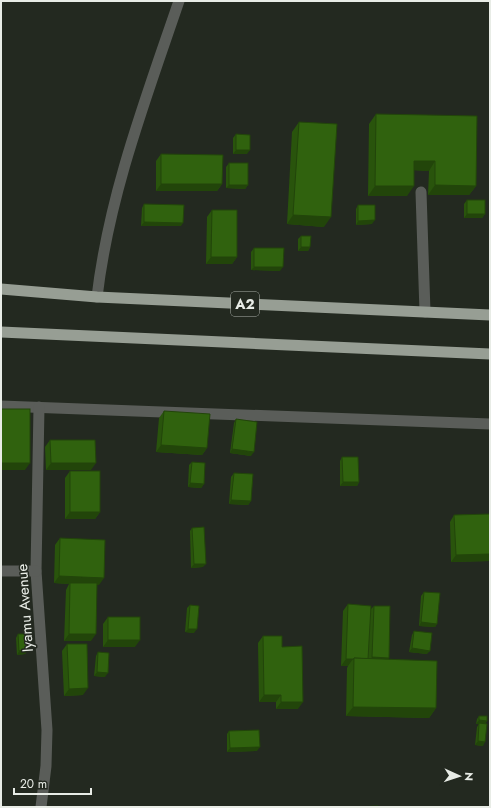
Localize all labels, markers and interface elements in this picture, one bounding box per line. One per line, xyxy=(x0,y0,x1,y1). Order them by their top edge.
road number: A2 xyxy=(231,292,259,316)
street label: Iyamu Avenue xyxy=(11,563,39,653)
north arrow xyxy=(439,756,479,796)
scale bar xyxy=(14,770,91,796)
text: N xyxy=(461,772,477,781)
text: 20 m xyxy=(20,775,47,793)

